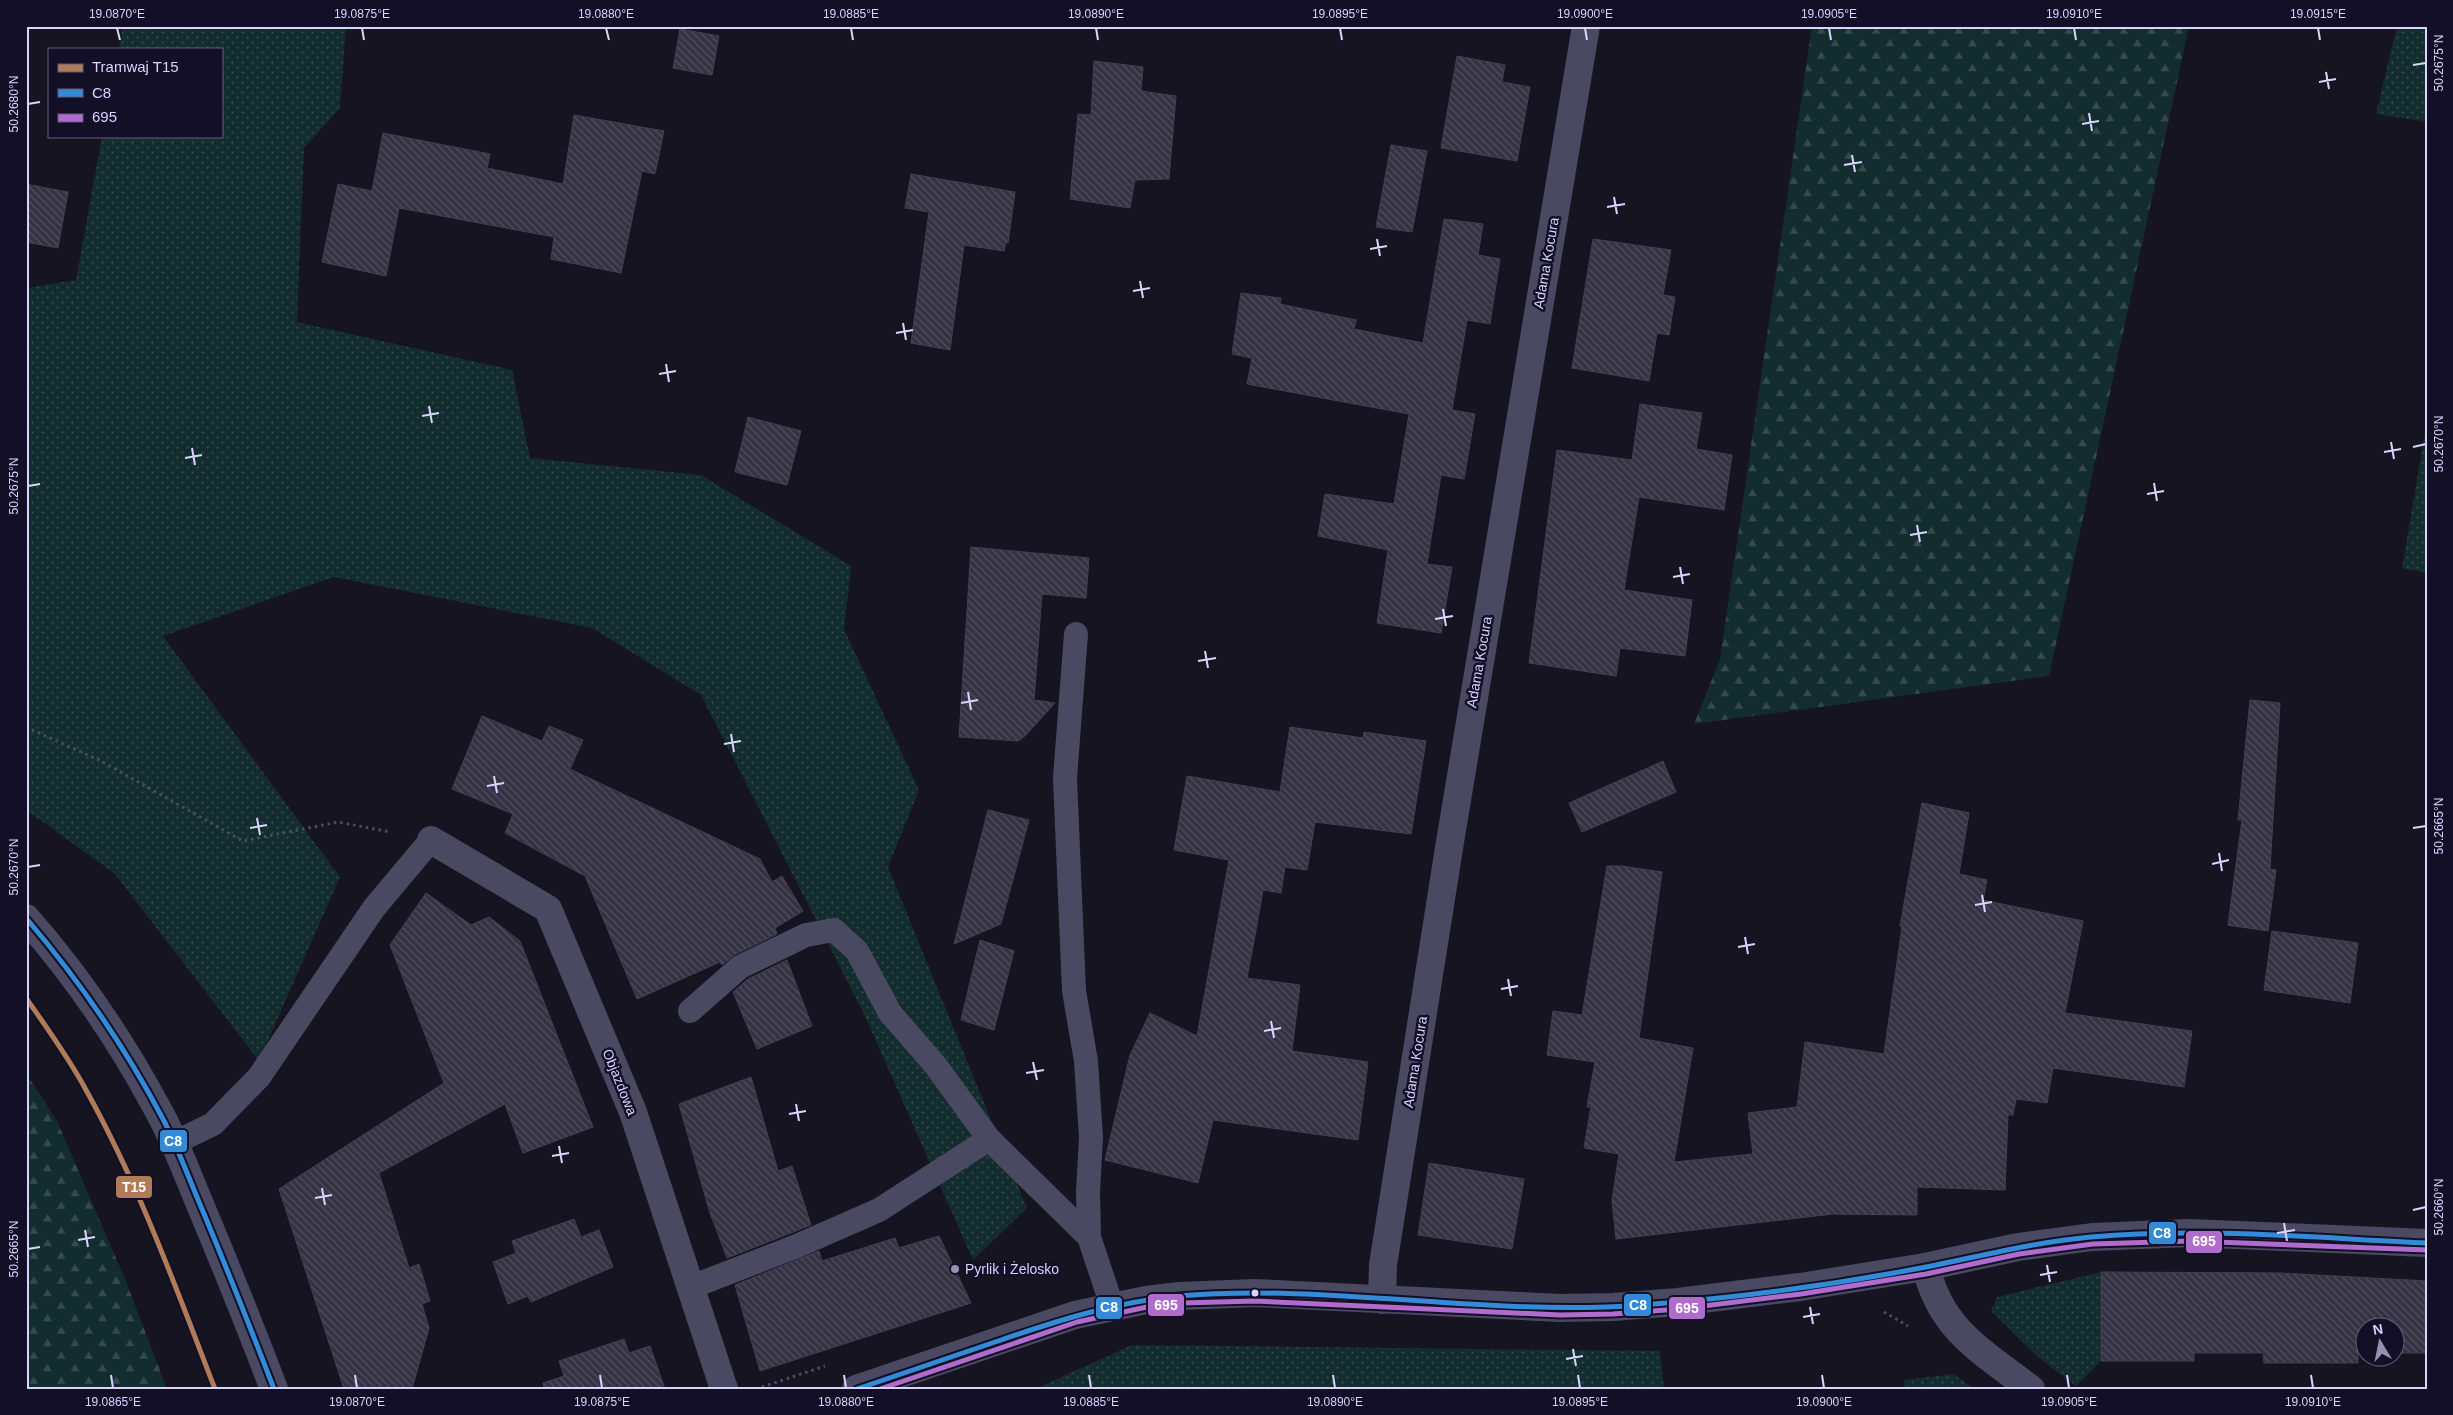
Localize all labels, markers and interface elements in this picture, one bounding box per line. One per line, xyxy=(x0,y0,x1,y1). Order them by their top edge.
text: 19.0870°E xyxy=(89,7,145,21)
text: 19.0875°E xyxy=(334,7,390,21)
text: 19.0880°E xyxy=(578,7,634,21)
text: 19.0885°E xyxy=(823,7,879,21)
text: 19.0890°E xyxy=(1068,7,1124,21)
text: 19.0895°E xyxy=(1312,7,1368,21)
text: 19.0900°E xyxy=(1557,7,1613,21)
text: 19.0905°E xyxy=(1801,7,1857,21)
text: 19.0910°E xyxy=(2046,7,2102,21)
text: 19.0915°E xyxy=(2290,7,2346,21)
text: 50.2675°N xyxy=(2432,35,2446,91)
legend xyxy=(48,48,222,138)
text: Tramwaj T15 xyxy=(92,58,179,75)
text: 50.2680°N xyxy=(7,76,21,132)
text: C8 xyxy=(92,84,111,101)
text: 695 xyxy=(92,108,117,125)
street label: Adama Kocura xyxy=(1530,216,1562,310)
text: 50.2670°N xyxy=(2432,416,2446,472)
text: 50.2675°N xyxy=(7,458,21,514)
street label: Adama Kocura xyxy=(1463,615,1495,709)
text: 50.2665°N xyxy=(2432,798,2446,854)
text: 50.2670°N xyxy=(7,839,21,895)
street label: Adama Kocura xyxy=(1400,1015,1430,1109)
street label: Objazdowa xyxy=(599,1047,641,1118)
line badge: C8 xyxy=(159,1129,188,1153)
text: C8 xyxy=(164,1133,182,1149)
line badge: T15 xyxy=(115,1175,153,1199)
text: T15 xyxy=(122,1179,146,1195)
text: 50.2660°N xyxy=(2432,1179,2446,1235)
text: 50.2665°N xyxy=(7,1221,21,1277)
line badge: C8 xyxy=(2148,1221,2177,1245)
text: C8 xyxy=(2153,1225,2171,1241)
line badge: 695 xyxy=(2185,1230,2223,1254)
text: 695 xyxy=(2192,1233,2216,1249)
place label: Pyrlik i Żelosko xyxy=(965,1260,1059,1277)
marker: Pyrlik i Żelosko xyxy=(949,1263,961,1275)
unlabelled marker xyxy=(1250,1288,1260,1298)
line badge: 695 xyxy=(1147,1293,1185,1317)
line badge: C8 xyxy=(1623,1293,1652,1317)
line badge: C8 xyxy=(1095,1296,1123,1320)
line badge: 695 xyxy=(1668,1296,1706,1320)
text: 695 xyxy=(1154,1297,1178,1313)
text: C8 xyxy=(1629,1297,1647,1313)
text: C8 xyxy=(1100,1299,1118,1315)
text: 695 xyxy=(1675,1300,1699,1316)
north arrow xyxy=(2356,1318,2406,1368)
text: N xyxy=(2371,1320,2384,1338)
text: 19.0865°E xyxy=(85,1395,141,1409)
text: 19.0870°E xyxy=(329,1395,385,1409)
text: 19.0875°E xyxy=(574,1395,630,1409)
text: 19.0880°E xyxy=(818,1395,874,1409)
text: 19.0885°E xyxy=(1063,1395,1119,1409)
text: 19.0890°E xyxy=(1307,1395,1363,1409)
text: 19.0895°E xyxy=(1552,1395,1608,1409)
text: 19.0900°E xyxy=(1796,1395,1852,1409)
text: 19.0905°E xyxy=(2041,1395,2097,1409)
text: 19.0910°E xyxy=(2285,1395,2341,1409)

